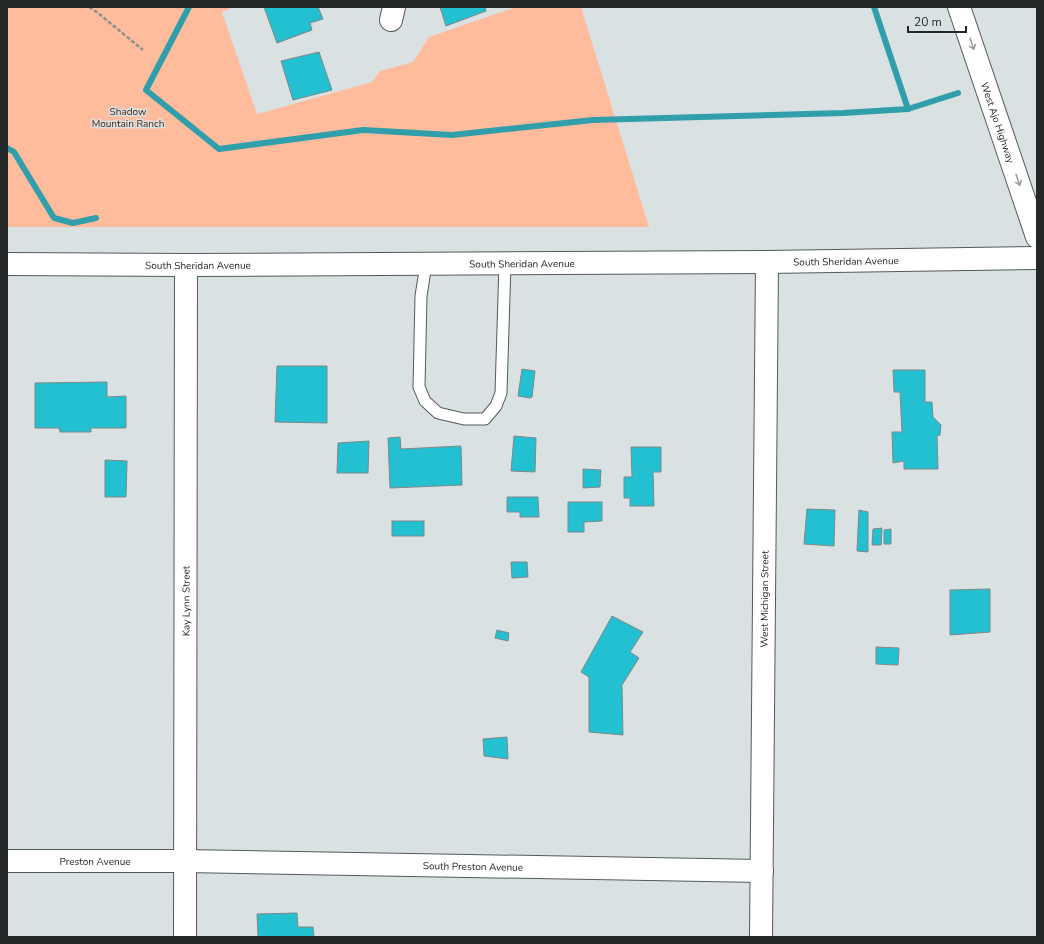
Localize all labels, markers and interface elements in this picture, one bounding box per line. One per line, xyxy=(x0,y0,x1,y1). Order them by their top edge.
scale bar xyxy=(908,8,966,34)
text: 20 m xyxy=(914,14,942,30)
one-way arrow xyxy=(969,37,976,50)
street label: West Ajo Highway xyxy=(977,81,1018,166)
park label: Shadow Mountain Ranch xyxy=(92,105,164,131)
one-way arrow xyxy=(1015,174,1022,187)
street label: South Sheridan Avenue xyxy=(793,254,899,270)
street label: South Sheridan Avenue xyxy=(469,257,575,272)
street label: South Sheridan Avenue xyxy=(145,259,251,273)
street label: West Michigan Street xyxy=(758,550,772,648)
street label: Kay Lynn Street xyxy=(179,565,194,636)
street label: Preston Avenue xyxy=(59,855,131,869)
street label: South Preston Avenue xyxy=(423,859,523,875)

